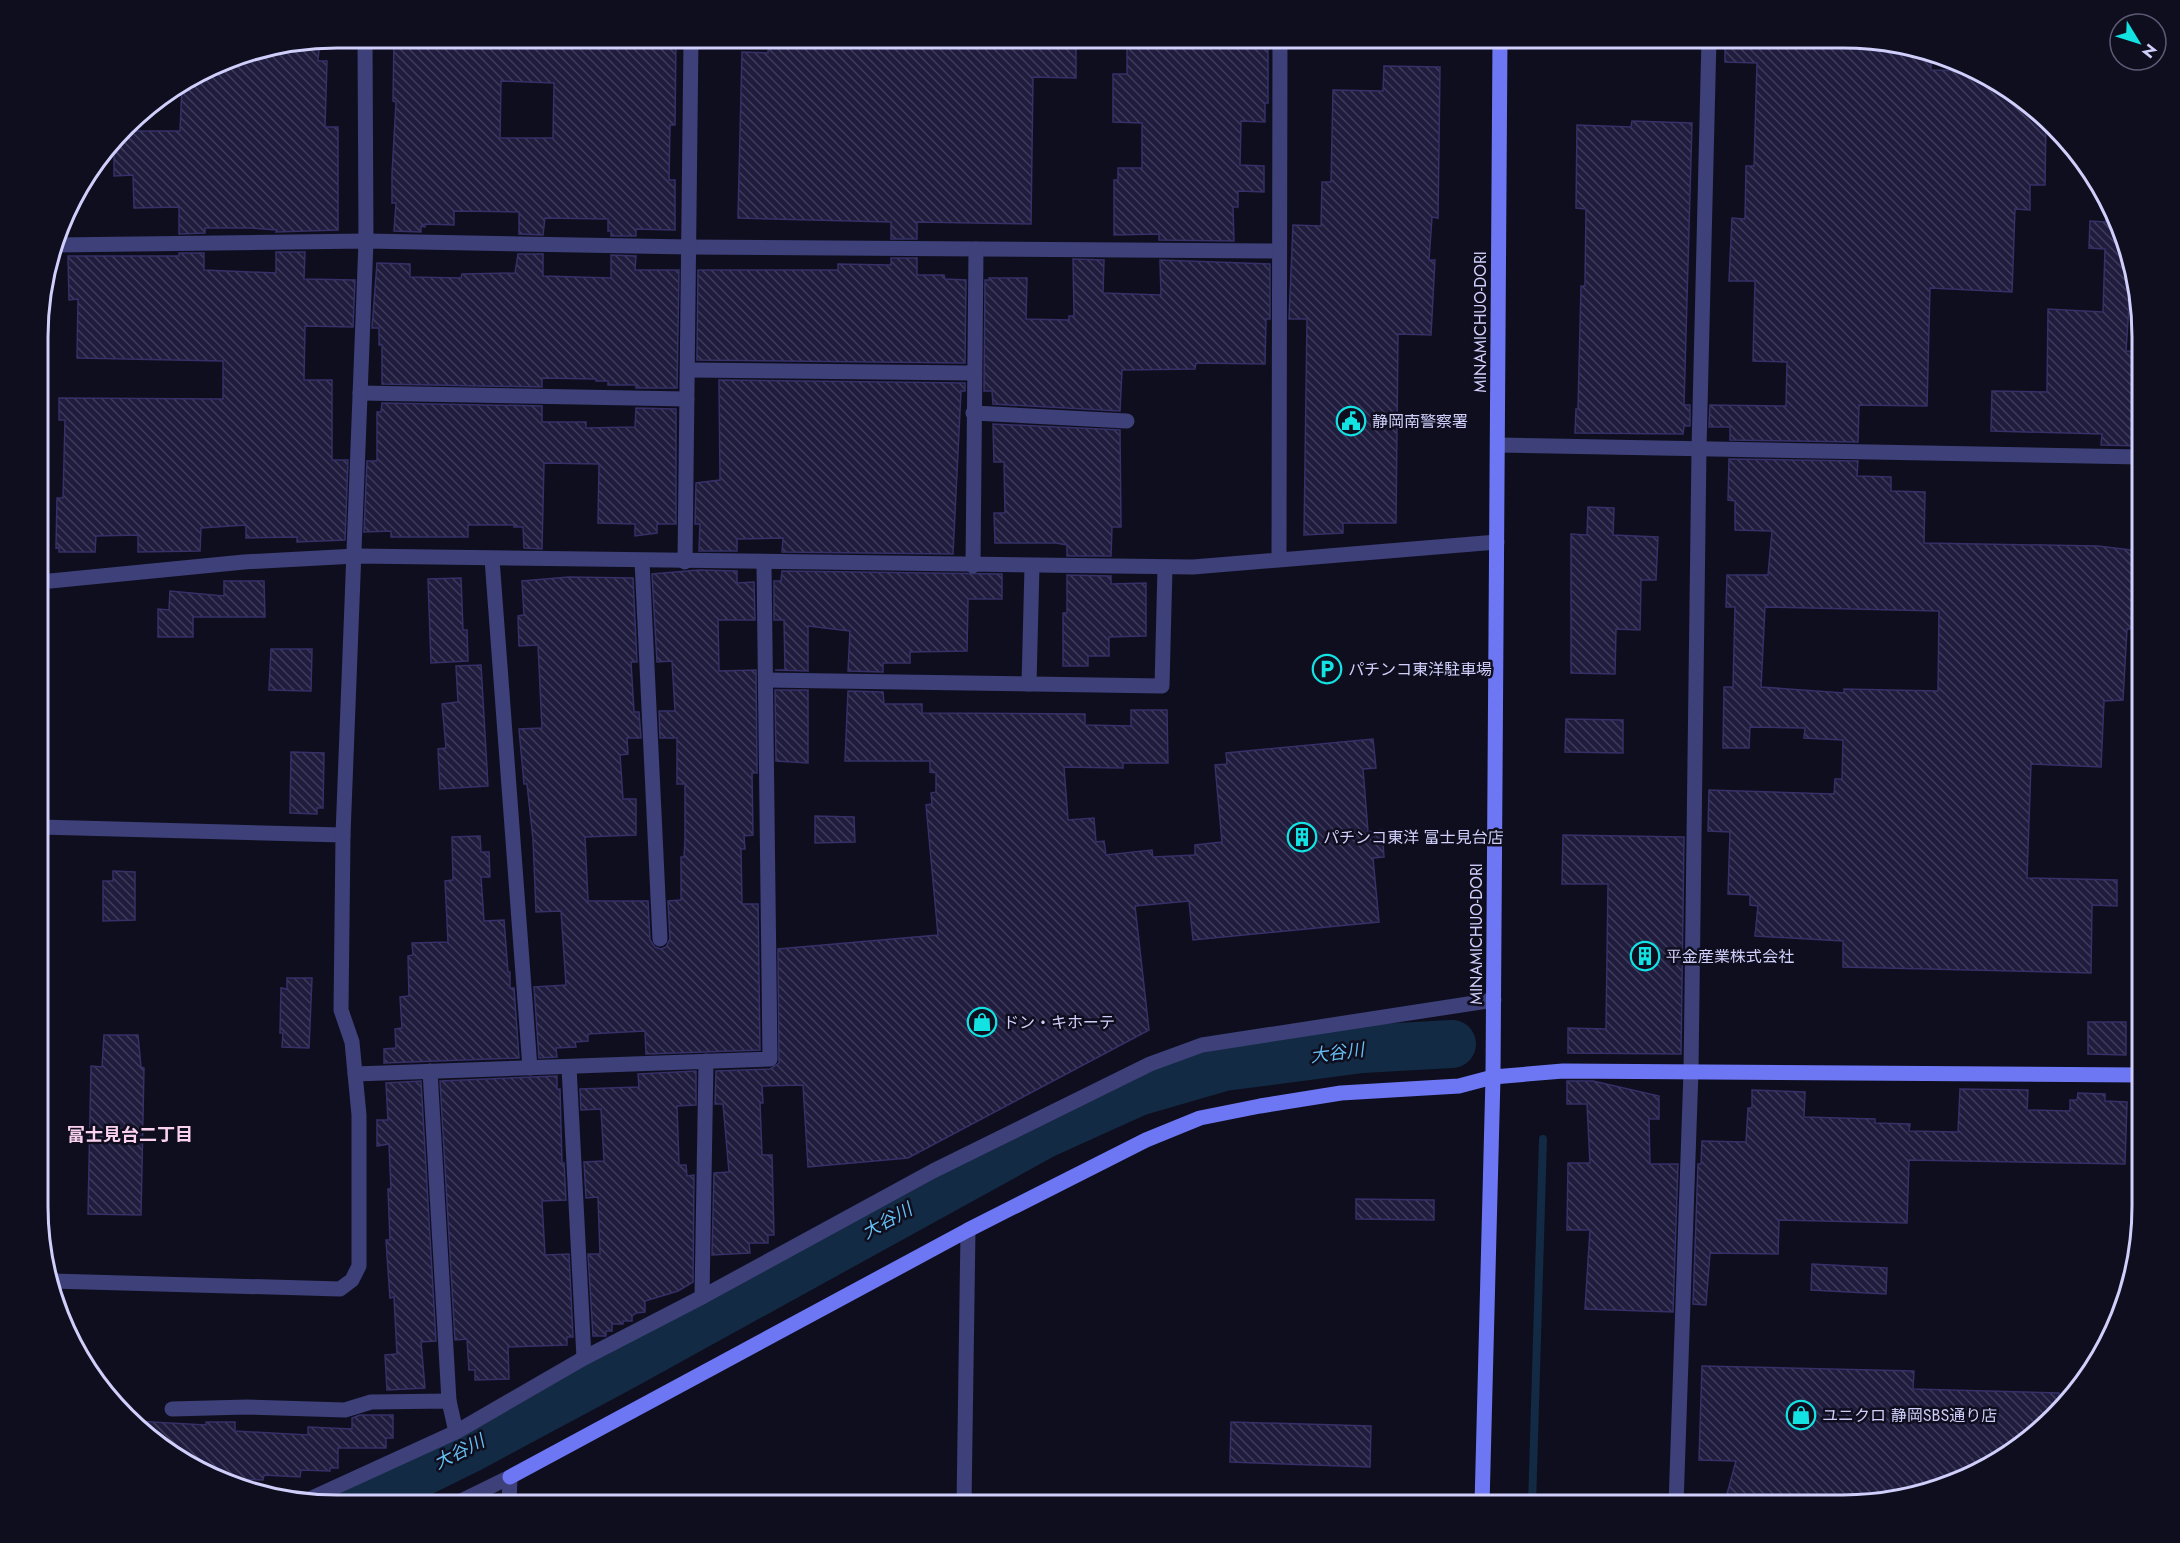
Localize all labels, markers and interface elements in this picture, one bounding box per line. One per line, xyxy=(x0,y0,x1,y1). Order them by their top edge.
north arrow xyxy=(2108,12,2168,72)
text: N xyxy=(2136,39,2162,63)
street label: MINAMICHUO-DORI xyxy=(1469,251,1492,393)
public building icon: 静岡南警察署 xyxy=(1335,405,1367,437)
place label: 静岡南警察署 xyxy=(1372,410,1468,433)
parking icon: パチンコ東洋駐車場 xyxy=(1311,653,1343,685)
place label: パチンコ東洋駐車場 xyxy=(1348,658,1492,681)
building icon: パチンコ東洋 富士見台店 xyxy=(1286,821,1318,853)
place label: パチンコ東洋 富士見台店 xyxy=(1323,826,1504,849)
street label: MINAMICHUO-DORI xyxy=(1465,863,1488,1005)
building icon: 平金産業株式会社 xyxy=(1629,940,1661,972)
place label: 平金産業株式会社 xyxy=(1666,945,1794,968)
shop icon: ドン・キホーテ xyxy=(966,1006,998,1038)
place label: ドン・キホーテ xyxy=(1003,1011,1115,1034)
water label: 大谷川 xyxy=(1309,1037,1367,1069)
district label: 富士見台二丁目 xyxy=(67,1122,193,1148)
water label: 大谷川 xyxy=(857,1196,919,1245)
shop icon: ユニクロ 静岡SBS通り店 xyxy=(1785,1399,1817,1431)
place label: ユニクロ 静岡SBS通り店 xyxy=(1822,1404,1997,1427)
water label: 大谷川 xyxy=(429,1427,491,1476)

